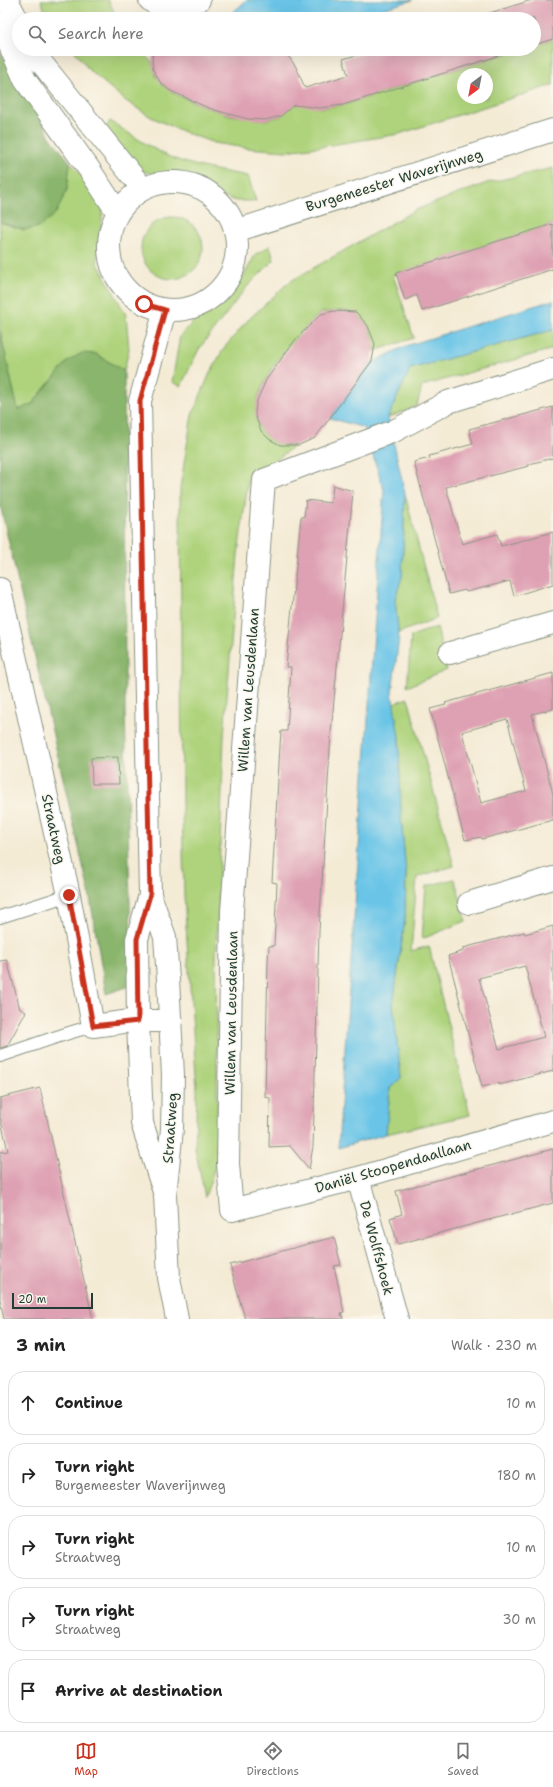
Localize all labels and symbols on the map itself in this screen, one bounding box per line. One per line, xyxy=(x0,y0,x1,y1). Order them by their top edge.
north arrow xyxy=(457,68,493,104)
street label: Burgemeester Waverijnweg xyxy=(303,145,485,215)
route start xyxy=(135,295,153,313)
street label: Willem van Leusdenlaan xyxy=(233,607,263,773)
street label: Straatweg xyxy=(38,792,70,866)
route end xyxy=(60,886,78,904)
street label: Willem van Leusdenlaan xyxy=(221,930,241,1095)
street label: Straatweg xyxy=(159,1092,181,1164)
street label: Daniël Stoopendaallaan xyxy=(313,1135,474,1197)
street label: De Wolffshoek xyxy=(356,1199,398,1297)
scale bar xyxy=(12,1291,93,1310)

